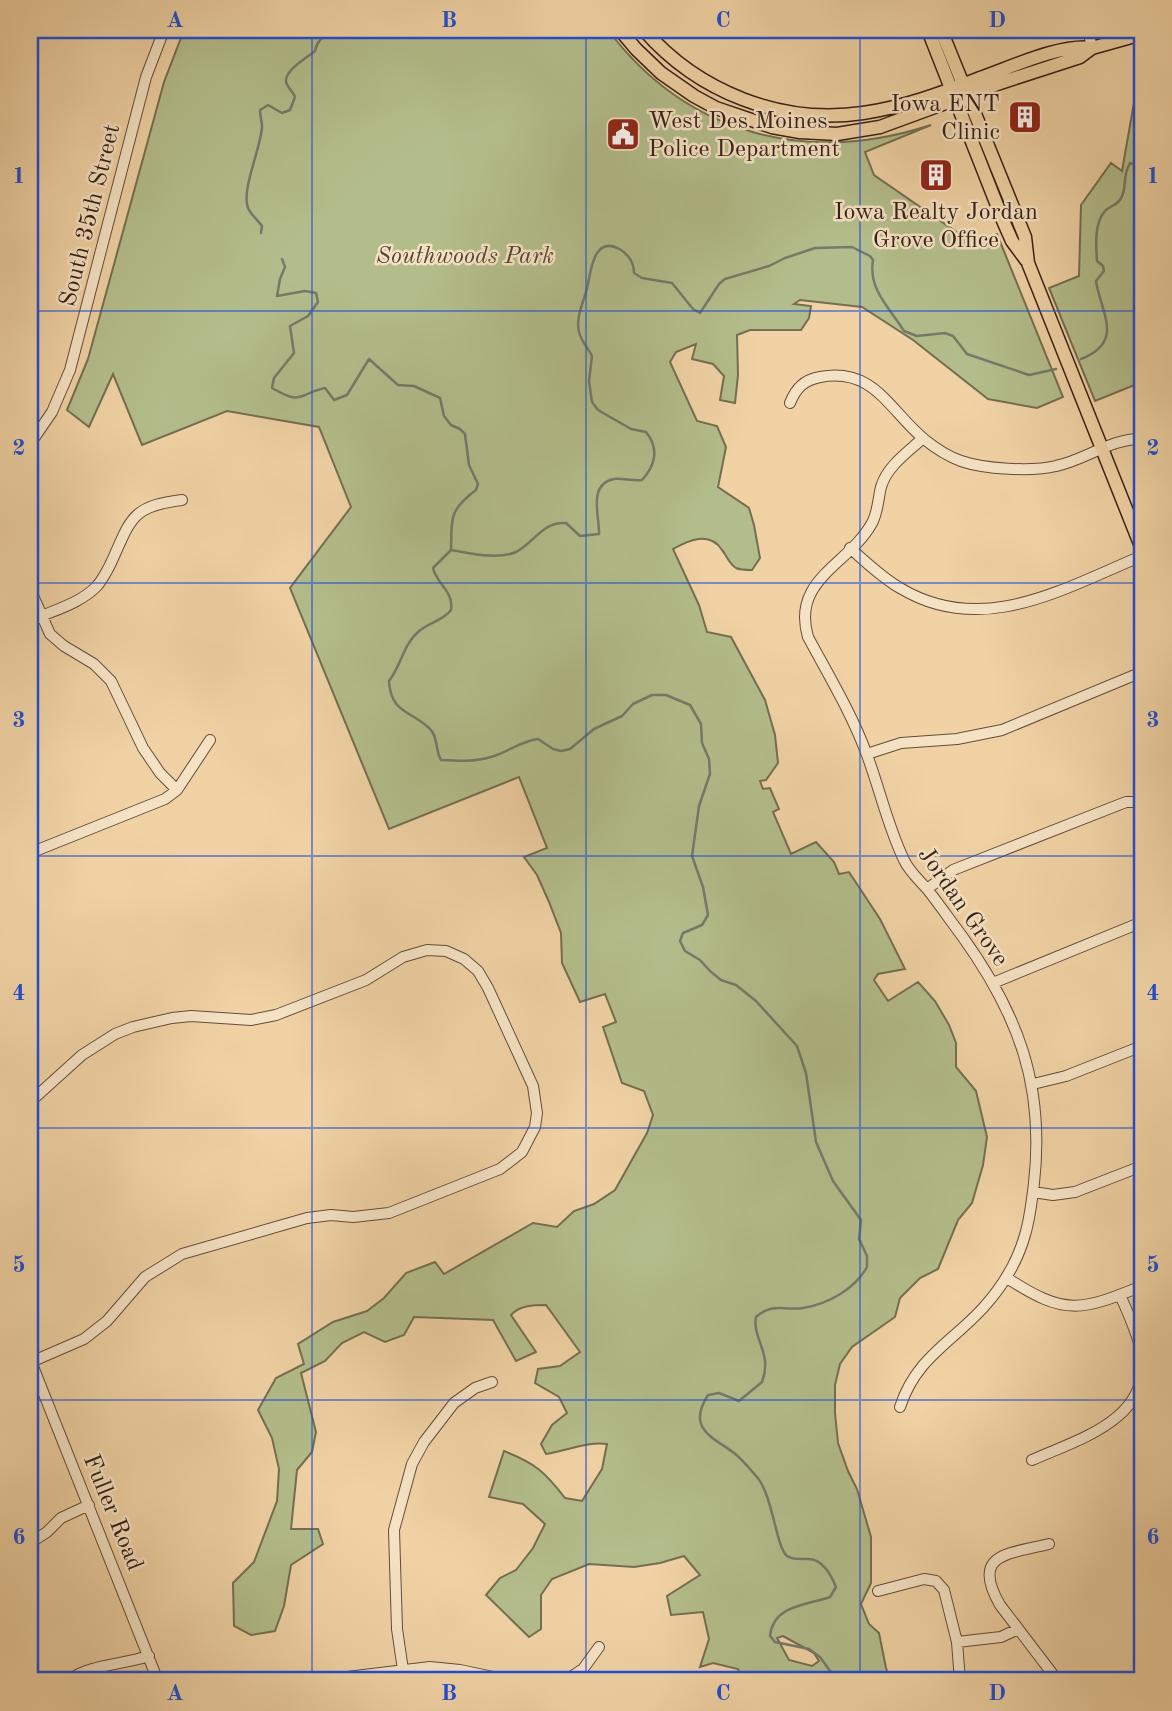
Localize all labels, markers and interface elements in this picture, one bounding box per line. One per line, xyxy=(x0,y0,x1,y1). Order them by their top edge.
text: A xyxy=(166,9,184,32)
text: B xyxy=(441,9,457,32)
text: C xyxy=(715,9,731,32)
text: D xyxy=(988,9,1006,32)
place label: Iowa ENT Clinic xyxy=(890,93,1000,145)
building icon: Iowa ENT Clinic xyxy=(1006,98,1044,136)
place label: West Des Moines Police Department xyxy=(648,110,840,162)
public building icon: West Des Moines Police Department xyxy=(604,115,642,153)
street label: South 35th Street xyxy=(57,122,125,309)
building icon: Iowa Realty Jordan Grove Office xyxy=(917,156,955,194)
text: 1 xyxy=(12,165,26,188)
text: 1 xyxy=(1146,165,1160,188)
place label: Iowa Realty Jordan Grove Office xyxy=(834,201,1038,253)
park label: Southwoods Park xyxy=(376,245,554,269)
text: 2 xyxy=(12,437,26,460)
text: 2 xyxy=(1146,437,1160,460)
text: 3 xyxy=(12,709,26,732)
text: 3 xyxy=(1146,709,1160,732)
street label: Jordan Grove xyxy=(913,843,1012,971)
text: 4 xyxy=(12,982,26,1005)
text: 4 xyxy=(1146,982,1160,1005)
text: 5 xyxy=(12,1254,26,1277)
text: 5 xyxy=(1146,1254,1160,1277)
street label: Fuller Road xyxy=(78,1451,146,1574)
text: 6 xyxy=(12,1526,26,1549)
text: 6 xyxy=(1146,1526,1160,1549)
text: A xyxy=(166,1682,184,1705)
text: B xyxy=(441,1682,457,1705)
text: C xyxy=(715,1682,731,1705)
text: D xyxy=(988,1682,1006,1705)

